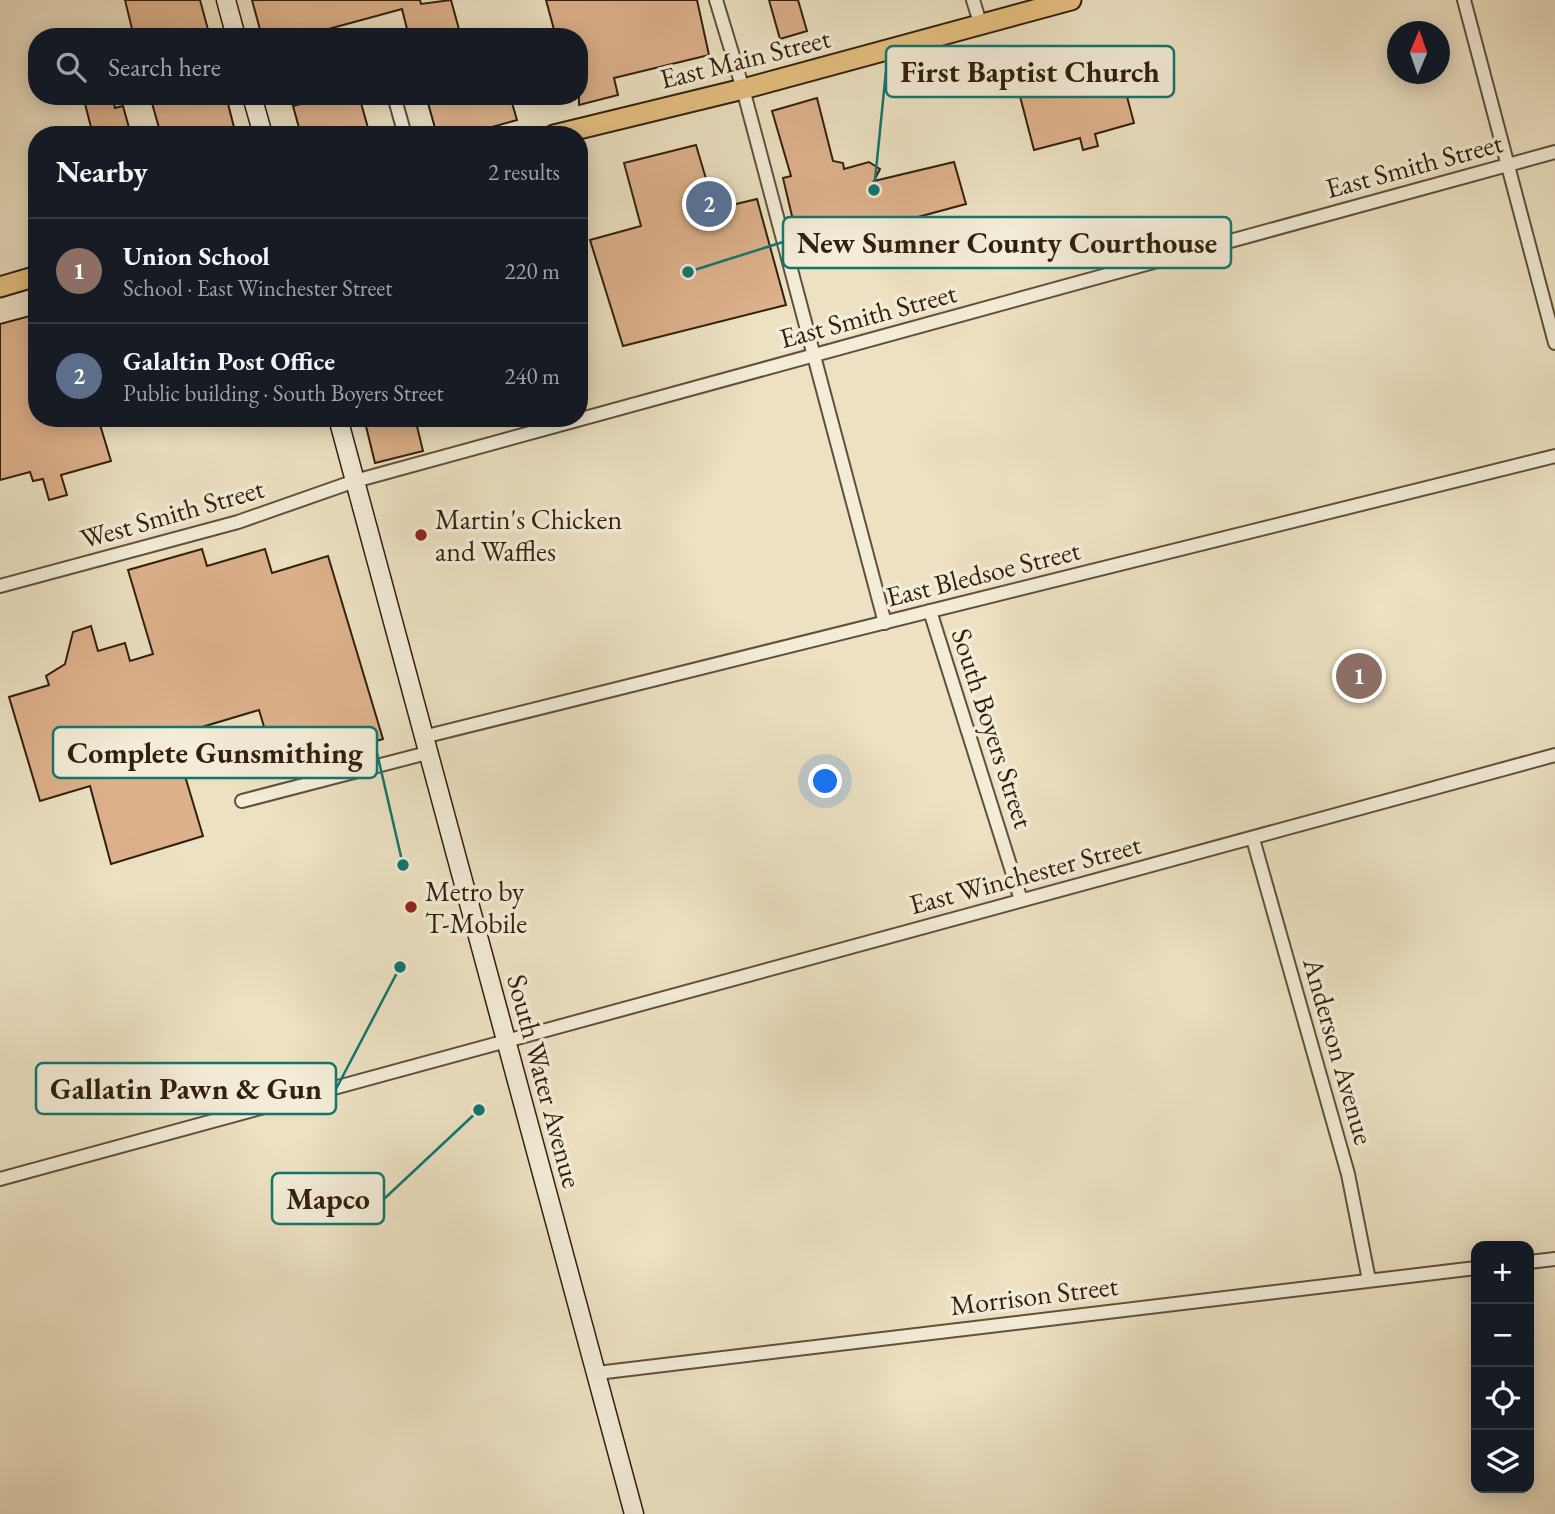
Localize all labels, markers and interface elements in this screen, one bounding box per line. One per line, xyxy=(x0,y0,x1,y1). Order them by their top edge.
street label: East Main Street xyxy=(656,19,834,97)
north arrow xyxy=(1387,21,1450,84)
search box xyxy=(28,28,588,105)
callout: First Baptist Church xyxy=(886,46,1174,97)
icon: search xyxy=(52,48,90,86)
text: Search here xyxy=(108,50,221,84)
text: First Baptist Church xyxy=(900,52,1160,91)
street label: East Smith Street xyxy=(1322,124,1507,206)
text: Nearby xyxy=(56,152,148,191)
text: 2 results xyxy=(488,157,560,187)
pin: 2 xyxy=(686,178,732,230)
callout: New Sumner County Courthouse xyxy=(783,217,1231,268)
text: New Sumner County Courthouse xyxy=(797,223,1217,262)
text: Union School xyxy=(123,239,270,273)
text: 1 xyxy=(73,256,85,286)
text: 220 m xyxy=(504,256,560,286)
text: School · East Winchester Street xyxy=(123,273,392,303)
street label: East Smith Street xyxy=(776,274,961,356)
text: Galaltin Post Office xyxy=(123,344,335,378)
text: 2 xyxy=(73,361,85,391)
text: 240 m xyxy=(504,361,560,391)
text: Public building · South Boyers Street xyxy=(123,378,444,408)
street label: West Smith Street xyxy=(76,470,268,556)
place label: Martin's Chicken and Waffles xyxy=(435,501,622,569)
marker: Martin's Chicken and Waffles xyxy=(413,527,429,543)
street label: East Bledsoe Street xyxy=(882,531,1084,614)
street label: South Boyers Street xyxy=(944,624,1042,833)
pin: 1 xyxy=(1336,650,1382,702)
callout: Complete Gunsmithing xyxy=(53,727,377,778)
text: Complete Gunsmithing xyxy=(67,733,364,772)
your location xyxy=(808,764,842,798)
street label: East Winchester Street xyxy=(905,826,1145,922)
place label: Metro by T-Mobile xyxy=(425,873,527,941)
marker: Metro by T-Mobile xyxy=(403,899,419,915)
street label: Anderson Avenue xyxy=(1295,953,1383,1148)
street label: South Water Avenue xyxy=(499,970,591,1192)
callout: Gallatin Pawn & Gun xyxy=(36,1063,336,1114)
text: Gallatin Pawn & Gun xyxy=(50,1069,322,1108)
callout: Mapco xyxy=(272,1173,384,1224)
text: Mapco xyxy=(286,1179,370,1218)
map controls xyxy=(1471,1241,1534,1493)
button: + xyxy=(1471,1241,1534,1304)
street label: Morrison Street xyxy=(948,1267,1120,1323)
button: − xyxy=(1471,1304,1534,1367)
button: locate xyxy=(1471,1367,1534,1430)
button: layers xyxy=(1471,1430,1534,1493)

